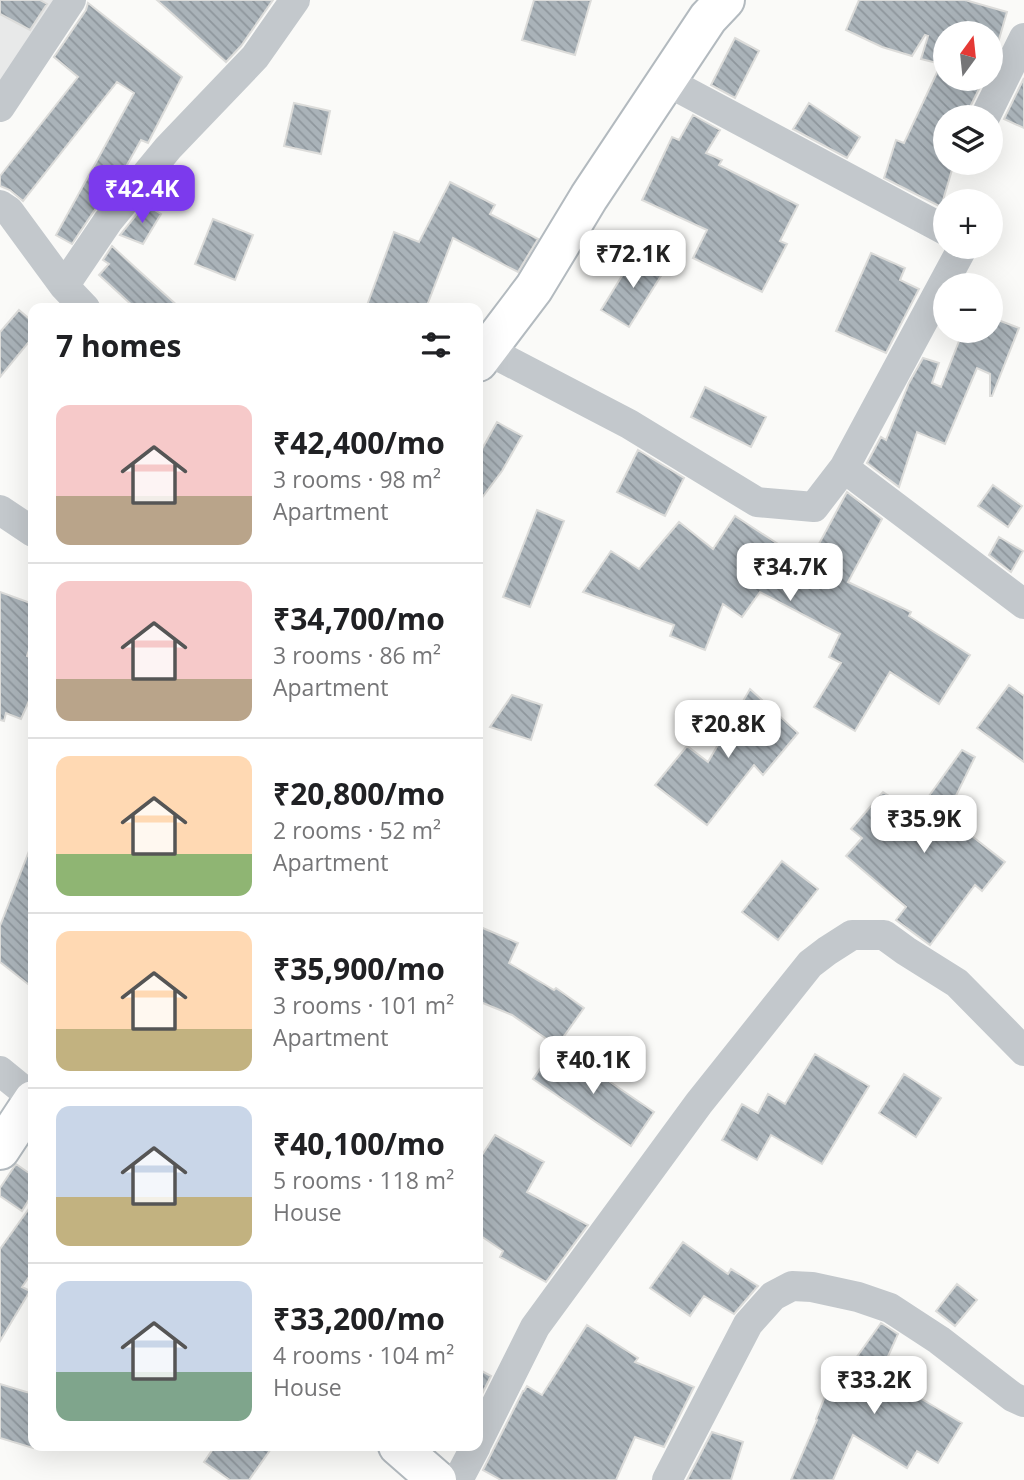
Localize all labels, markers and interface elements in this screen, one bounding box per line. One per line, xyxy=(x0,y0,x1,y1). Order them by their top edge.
north arrow xyxy=(933,21,1003,91)
map controls xyxy=(933,21,1003,343)
button: layers xyxy=(933,105,1003,175)
pin: ₹42.4K xyxy=(85,166,199,225)
text: ₹42.4K xyxy=(105,172,179,204)
button: + xyxy=(933,189,1003,259)
pin: ₹72.1K xyxy=(576,230,690,290)
text: ₹72.1K xyxy=(596,237,670,269)
button: − xyxy=(933,273,1003,343)
text: 7 homes xyxy=(56,325,181,366)
icon: filters xyxy=(417,326,455,364)
text: ₹42,400/mo xyxy=(273,422,445,463)
icon: home xyxy=(112,433,196,517)
text: 3 rooms · 98 m² xyxy=(273,463,441,495)
text: Apartment xyxy=(273,495,389,527)
pin: ₹34.7K xyxy=(733,544,847,603)
text: ₹34.7K xyxy=(753,550,827,582)
text: ₹34,700/mo xyxy=(273,598,445,639)
icon: home xyxy=(112,609,196,693)
text: 3 rooms · 86 m² xyxy=(273,639,441,671)
text: Apartment xyxy=(273,671,389,703)
pin: ₹20.8K xyxy=(671,700,785,760)
text: ₹20.8K xyxy=(691,707,765,739)
text: ₹20,800/mo xyxy=(273,773,445,814)
icon: home xyxy=(112,784,196,868)
pin: ₹35.9K xyxy=(867,796,981,855)
text: ₹35.9K xyxy=(887,802,961,834)
text: 2 rooms · 52 m² xyxy=(273,814,441,846)
text: Apartment xyxy=(273,846,389,878)
text: ₹35,900/mo xyxy=(273,948,445,989)
icon: home xyxy=(112,959,196,1043)
text: 3 rooms · 101 m² xyxy=(273,989,454,1021)
text: Apartment xyxy=(273,1021,389,1053)
pin: ₹40.1K xyxy=(536,1036,650,1096)
text: ₹40.1K xyxy=(556,1043,630,1075)
text: ₹40,100/mo xyxy=(273,1123,445,1164)
icon: home xyxy=(112,1134,196,1218)
text: 5 rooms · 118 m² xyxy=(273,1164,454,1196)
text: House xyxy=(273,1196,342,1228)
text: ₹33,200/mo xyxy=(273,1298,445,1339)
icon: home xyxy=(112,1309,196,1393)
text: 4 rooms · 104 m² xyxy=(273,1339,454,1371)
pin: ₹33.2K xyxy=(817,1356,931,1416)
text: ₹33.2K xyxy=(837,1363,911,1395)
text: House xyxy=(273,1371,342,1403)

